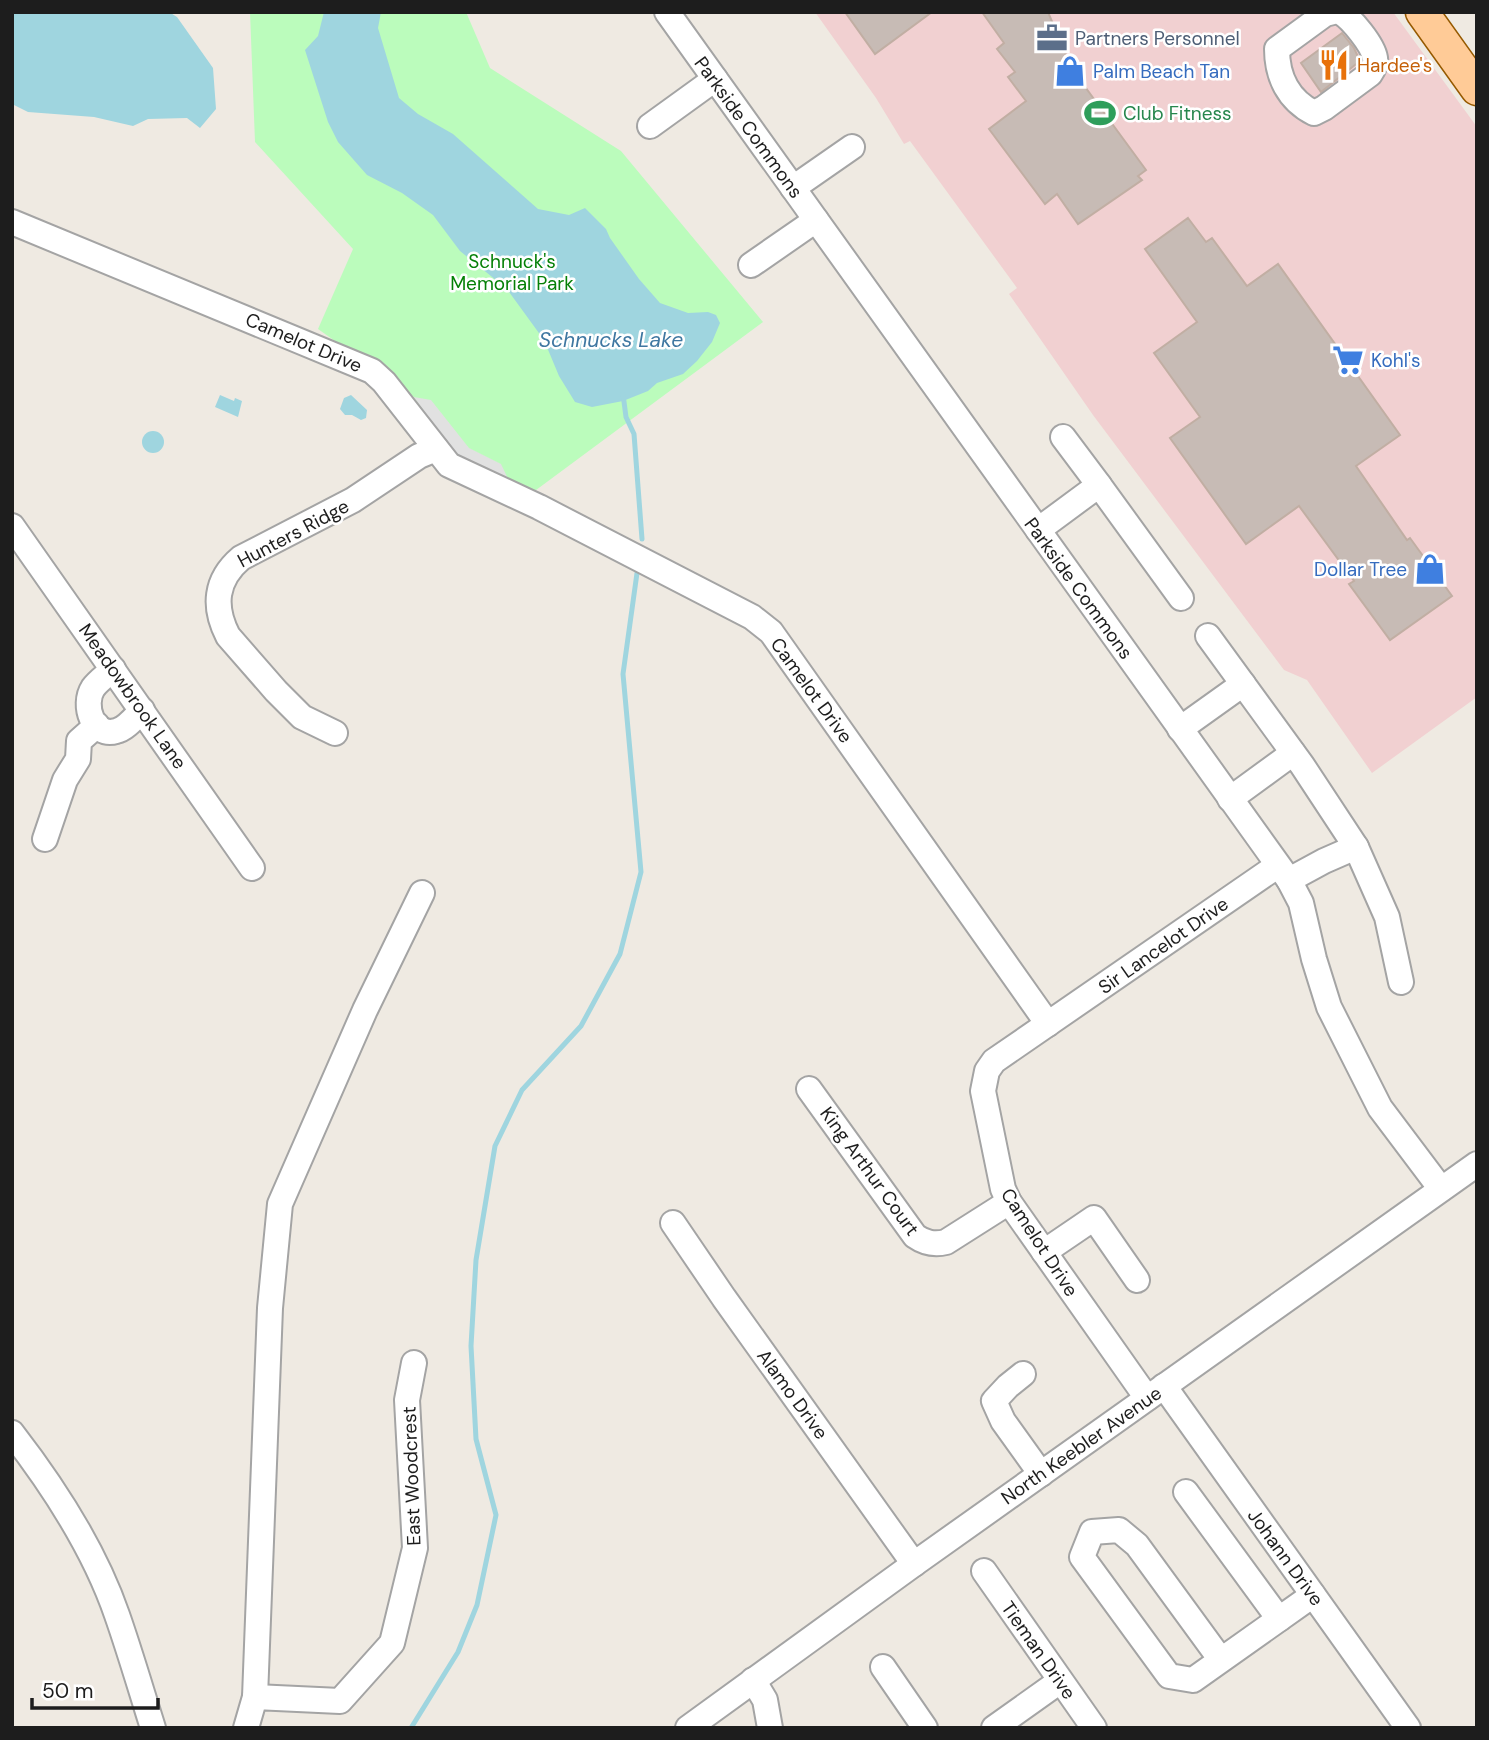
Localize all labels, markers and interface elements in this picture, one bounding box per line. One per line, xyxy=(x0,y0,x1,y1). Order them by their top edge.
office icon: Partners Personnel xyxy=(1035,21,1069,55)
place label: Partners Personnel xyxy=(1075,26,1240,51)
restaurant icon: Hardee's xyxy=(1317,48,1351,82)
street label: Parkside Commons xyxy=(689,51,808,203)
place label: Hardee's xyxy=(1357,53,1432,78)
shop icon: Palm Beach Tan xyxy=(1053,54,1087,88)
place label: Palm Beach Tan xyxy=(1093,59,1230,84)
sports icon: Club Fitness xyxy=(1083,96,1117,130)
place label: Club Fitness xyxy=(1123,101,1232,126)
park label: Schnuck's Memorial Park xyxy=(450,249,574,296)
street label: Camelot Drive xyxy=(242,307,366,378)
water label: Schnucks Lake xyxy=(539,326,683,354)
supermarket icon: Kohl's xyxy=(1331,343,1365,377)
place label: Kohl's xyxy=(1371,348,1420,373)
street label: Hunters Ridge xyxy=(233,494,353,573)
street label: Parkside Commons xyxy=(1019,512,1138,664)
shop icon: Dollar Tree xyxy=(1413,552,1447,586)
place label: Dollar Tree xyxy=(1314,557,1407,582)
street label: Meadowbrook Lane xyxy=(73,619,192,774)
street label: Camelot Drive xyxy=(765,633,858,748)
street label: Sir Lancelot Drive xyxy=(1093,891,1233,1000)
street label: King Arthur Court xyxy=(814,1102,925,1241)
street label: Camelot Drive xyxy=(995,1183,1084,1301)
street label: Alamo Drive xyxy=(751,1344,834,1444)
street label: North Keebler Avenue xyxy=(996,1381,1166,1510)
street label: East Woodcrest xyxy=(397,1406,426,1546)
street label: Johann Drive xyxy=(1242,1504,1329,1611)
street label: Tieman Drive xyxy=(996,1596,1082,1704)
scale bar xyxy=(32,1666,158,1710)
text: 50 m xyxy=(42,1677,93,1705)

